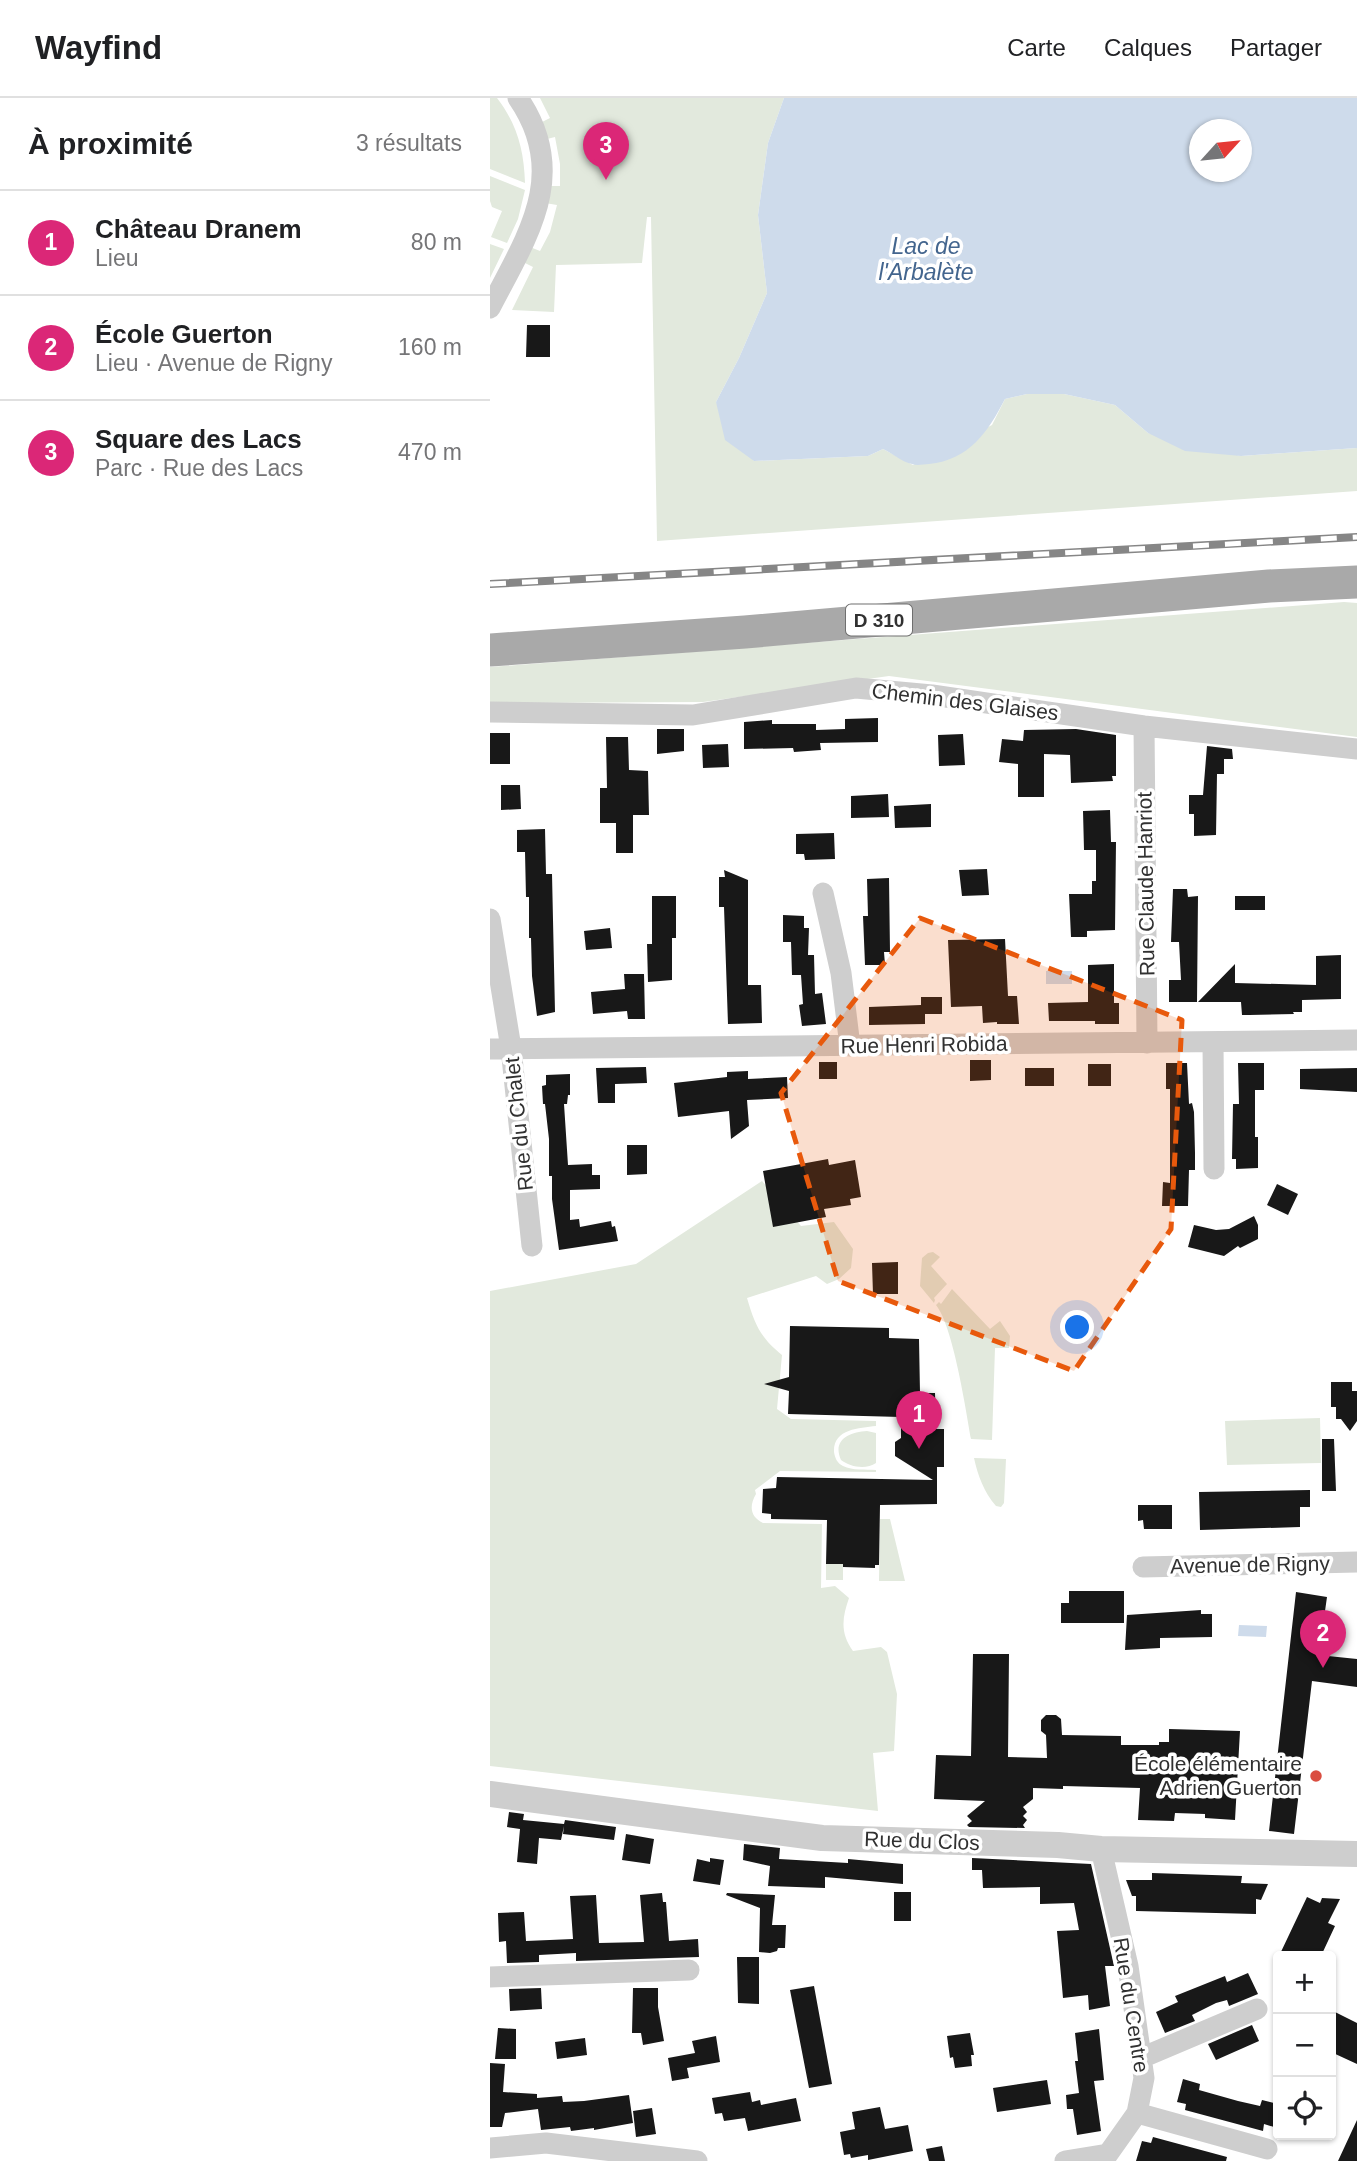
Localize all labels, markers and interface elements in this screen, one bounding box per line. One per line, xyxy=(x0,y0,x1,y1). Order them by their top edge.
text: Wayfind xyxy=(35,29,162,66)
text: Carte xyxy=(1007,34,1066,61)
text: Calques xyxy=(1104,34,1192,61)
text: Partager xyxy=(1230,34,1322,61)
north arrow xyxy=(1189,119,1252,182)
pin: 3 xyxy=(583,122,629,180)
text: À proximité xyxy=(28,127,193,160)
text: 3 résultats xyxy=(356,130,462,156)
text: Château Dranem xyxy=(95,214,302,244)
text: 1 xyxy=(45,229,57,255)
text: 80 m xyxy=(411,229,462,255)
water label: Lac de l'Arbalète xyxy=(878,233,974,285)
text: Lieu xyxy=(95,245,138,271)
text: École Guerton xyxy=(95,319,273,349)
text: 2 xyxy=(45,334,57,360)
text: 160 m xyxy=(398,334,462,360)
text: Lieu · Avenue de Rigny xyxy=(95,350,332,376)
text: Square des Lacs xyxy=(95,424,302,454)
text: 3 xyxy=(45,439,57,465)
text: 470 m xyxy=(398,439,462,465)
text: Parc · Rue des Lacs xyxy=(95,455,303,481)
road number: D 310 xyxy=(846,604,912,636)
street label: Chemin des Glaises xyxy=(870,679,1060,724)
street label: Rue Claude Hanriot xyxy=(1132,791,1159,976)
street label: Rue Henri Robida xyxy=(840,1032,1008,1057)
street label: Rue du Chalet xyxy=(500,1056,537,1192)
your location xyxy=(1060,1310,1094,1344)
pin: 1 xyxy=(896,1391,942,1449)
street label: Avenue de Rigny xyxy=(1170,1552,1330,1577)
pin: 2 xyxy=(1300,1610,1346,1668)
place label: École élémentaire Adrien Guerton xyxy=(1134,1752,1302,1799)
marker: École élémentaire Adrien Guerton xyxy=(1308,1768,1324,1784)
street label: Rue du Clos xyxy=(864,1827,980,1854)
street label: Rue du Centre xyxy=(1109,1936,1154,2074)
map controls xyxy=(1273,1951,1336,2140)
button: + xyxy=(1273,1951,1336,2014)
button: − xyxy=(1273,2014,1336,2077)
button: locate xyxy=(1273,2077,1336,2140)

